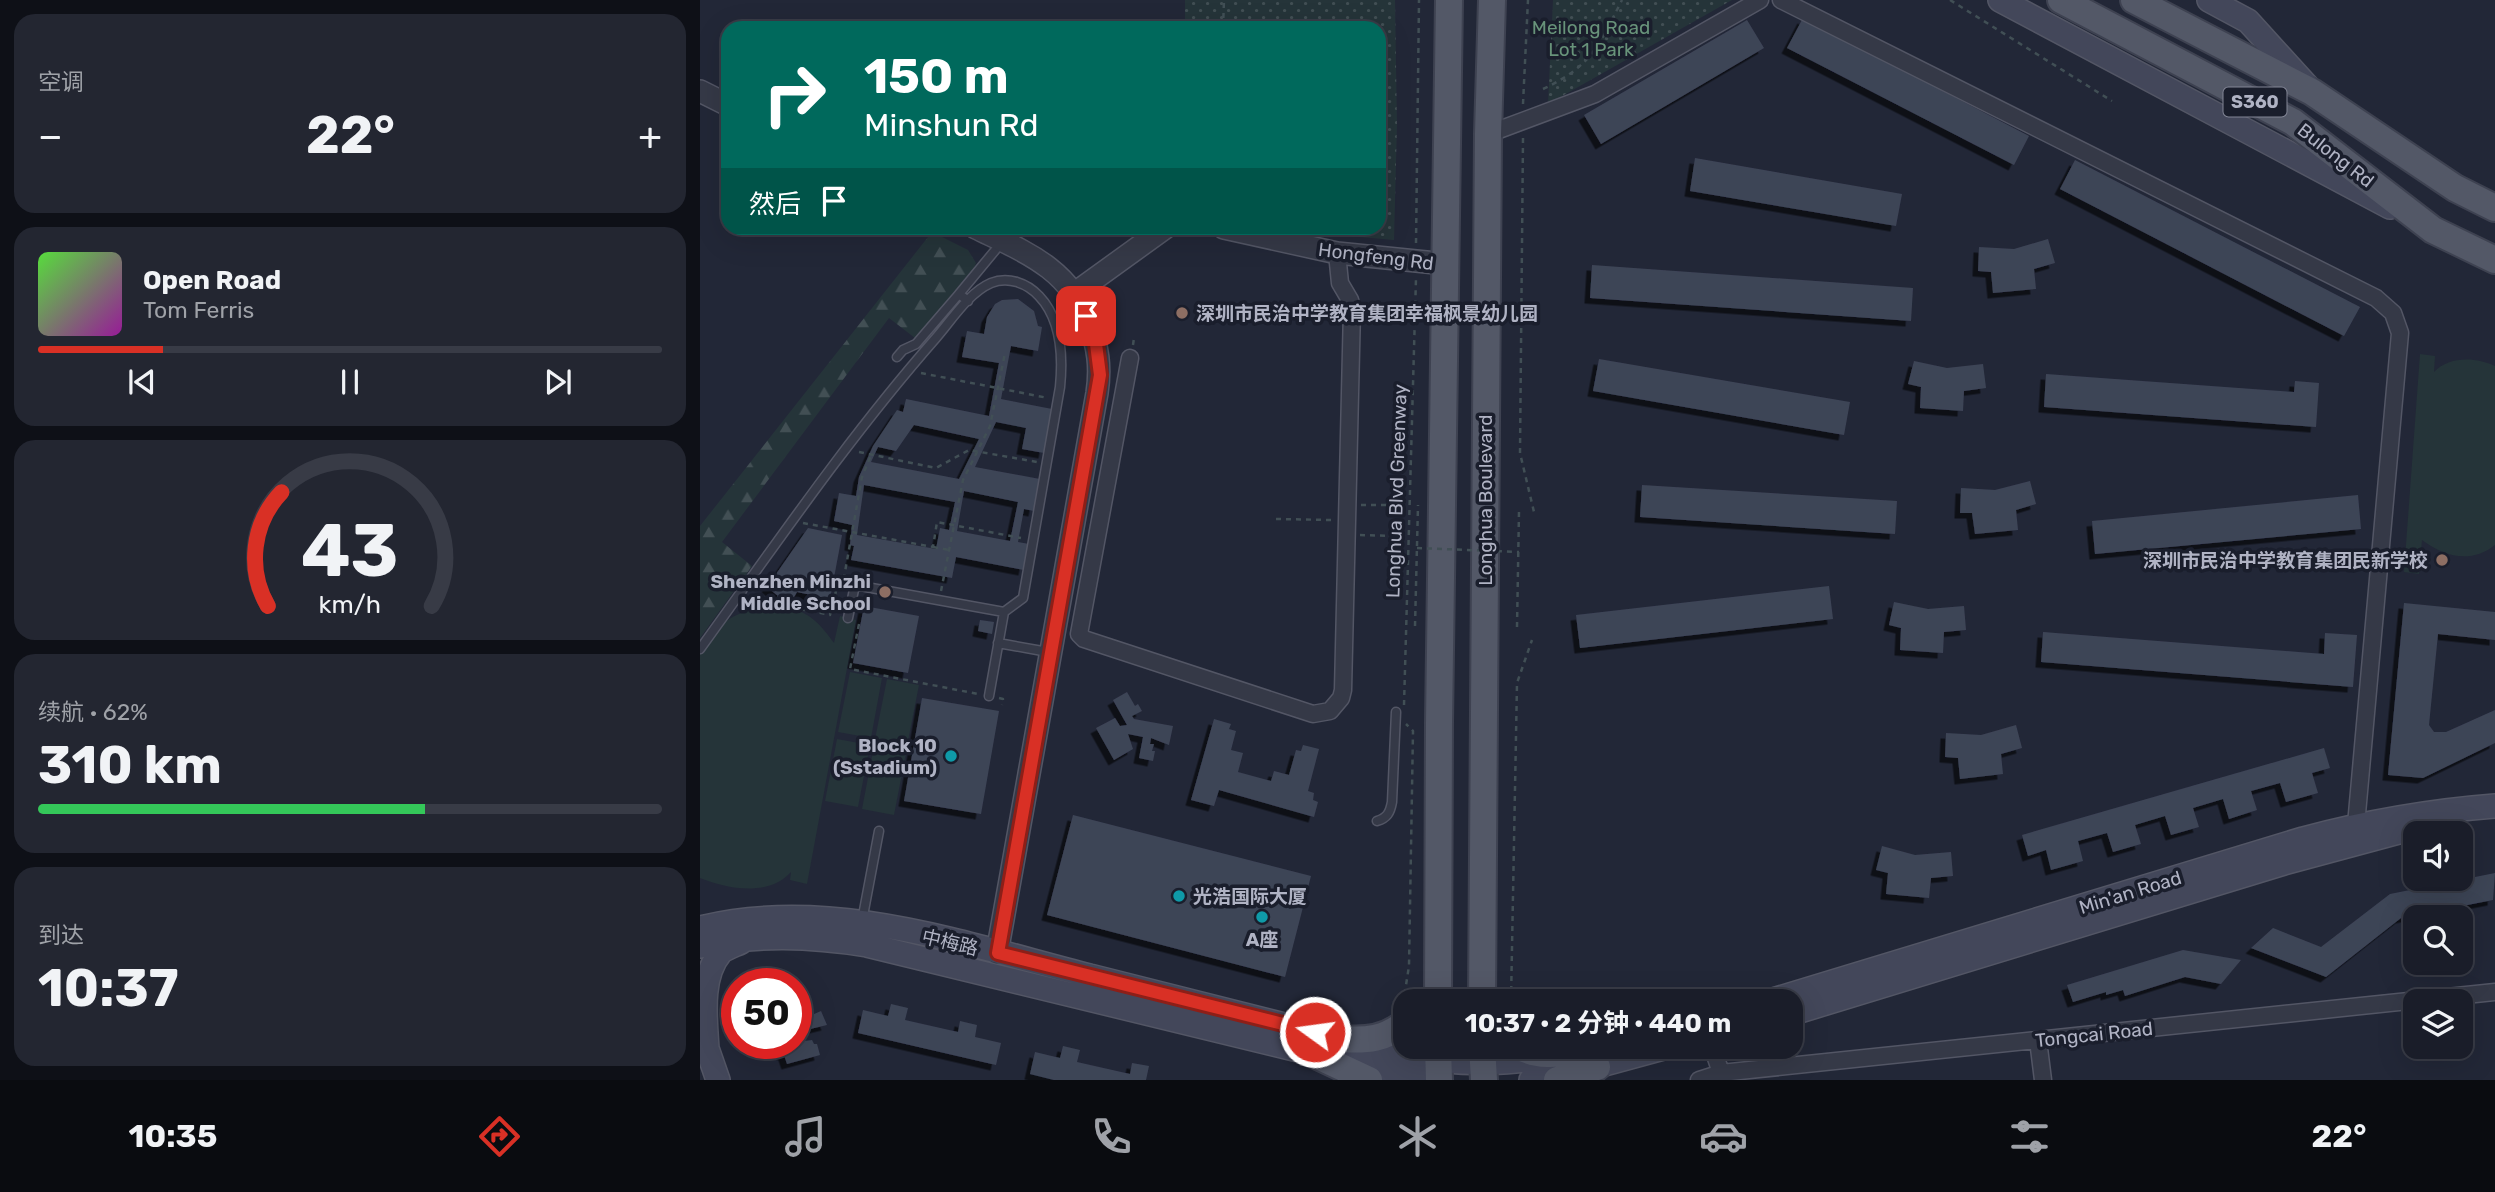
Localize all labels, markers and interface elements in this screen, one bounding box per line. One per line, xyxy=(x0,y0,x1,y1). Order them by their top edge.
park label: Meilong Road Lot 1 Park xyxy=(1532,16,1650,61)
text: 150 m xyxy=(864,47,1009,105)
icon: right xyxy=(749,49,840,140)
text: 空调 xyxy=(38,68,84,96)
road number: S360 xyxy=(2224,88,2286,116)
text: 22° xyxy=(306,104,395,166)
text: Minshun Rd xyxy=(864,106,1039,144)
text: − xyxy=(38,113,63,159)
text: + xyxy=(638,113,662,159)
street label: Bulong Rd xyxy=(2293,118,2379,192)
icon: arrive xyxy=(815,182,853,220)
text: 然后 xyxy=(749,189,801,220)
street label: Hongfeng Rd xyxy=(1317,238,1435,275)
text: Open Road xyxy=(143,265,281,296)
pin xyxy=(1056,286,1116,346)
text: Tom Ferris xyxy=(143,296,254,324)
icon: arrive xyxy=(1067,297,1105,335)
place label: 深圳市民治中学教育集团幸福枫景幼儿园 xyxy=(1196,302,1538,325)
marker: 深圳市民治中学教育集团幸福枫景幼儿园 xyxy=(1174,305,1190,321)
icon: previous xyxy=(123,363,161,401)
icon: pause xyxy=(331,363,369,401)
icon: next xyxy=(539,363,577,401)
street label: Longhua Blvd Greenway xyxy=(1381,384,1412,598)
street label: Longhua Boulevard xyxy=(1474,414,1497,586)
text: 43 xyxy=(301,508,399,594)
place label: 深圳市民治中学教育集团民新学校 xyxy=(2143,549,2428,572)
marker: 深圳市民治中学教育集团民新学校 xyxy=(2434,552,2450,568)
place label: Shenzhen Minzhi Middle School xyxy=(710,570,871,615)
marker: Shenzhen Minzhi Middle School xyxy=(877,584,893,600)
text: km/h xyxy=(319,590,381,619)
text: 续航 · 62% xyxy=(38,698,148,726)
text: 310 km xyxy=(38,734,222,796)
place label: Block 10 (Sstadium) xyxy=(833,734,937,779)
marker: Block 10 (Sstadium) xyxy=(943,748,959,764)
map controls xyxy=(2403,821,2473,1059)
button: sound xyxy=(2403,821,2473,891)
street label: Min'an Road xyxy=(2076,866,2184,919)
place label: 光浩国际大厦 xyxy=(1193,885,1307,908)
marker: 光浩国际大厦 xyxy=(1171,888,1187,904)
button: search xyxy=(2403,905,2473,975)
marker: A座 xyxy=(1254,909,1270,925)
text: 到达 xyxy=(38,921,84,949)
street label: 中梅路 xyxy=(920,925,980,960)
place label: A座 xyxy=(1246,928,1278,951)
text: 10:37 xyxy=(38,957,178,1019)
speed limit sign: 50 xyxy=(721,968,812,1059)
button: layers xyxy=(2403,989,2473,1059)
position arrow xyxy=(1278,995,1352,1069)
text: 10:37 · 2 分钟 · 440 m xyxy=(1465,1008,1731,1039)
street label: Tongcai Road xyxy=(2034,1017,2154,1052)
icon: directions xyxy=(475,1112,524,1161)
icon: music xyxy=(781,1112,830,1161)
icon: phone xyxy=(1087,1112,1136,1161)
icon: climate xyxy=(1393,1112,1442,1161)
icon: car xyxy=(1699,1112,1748,1161)
icon: filters xyxy=(2005,1112,2054,1161)
text: 10:35 xyxy=(129,1117,217,1155)
text: 22° xyxy=(2312,1117,2366,1155)

